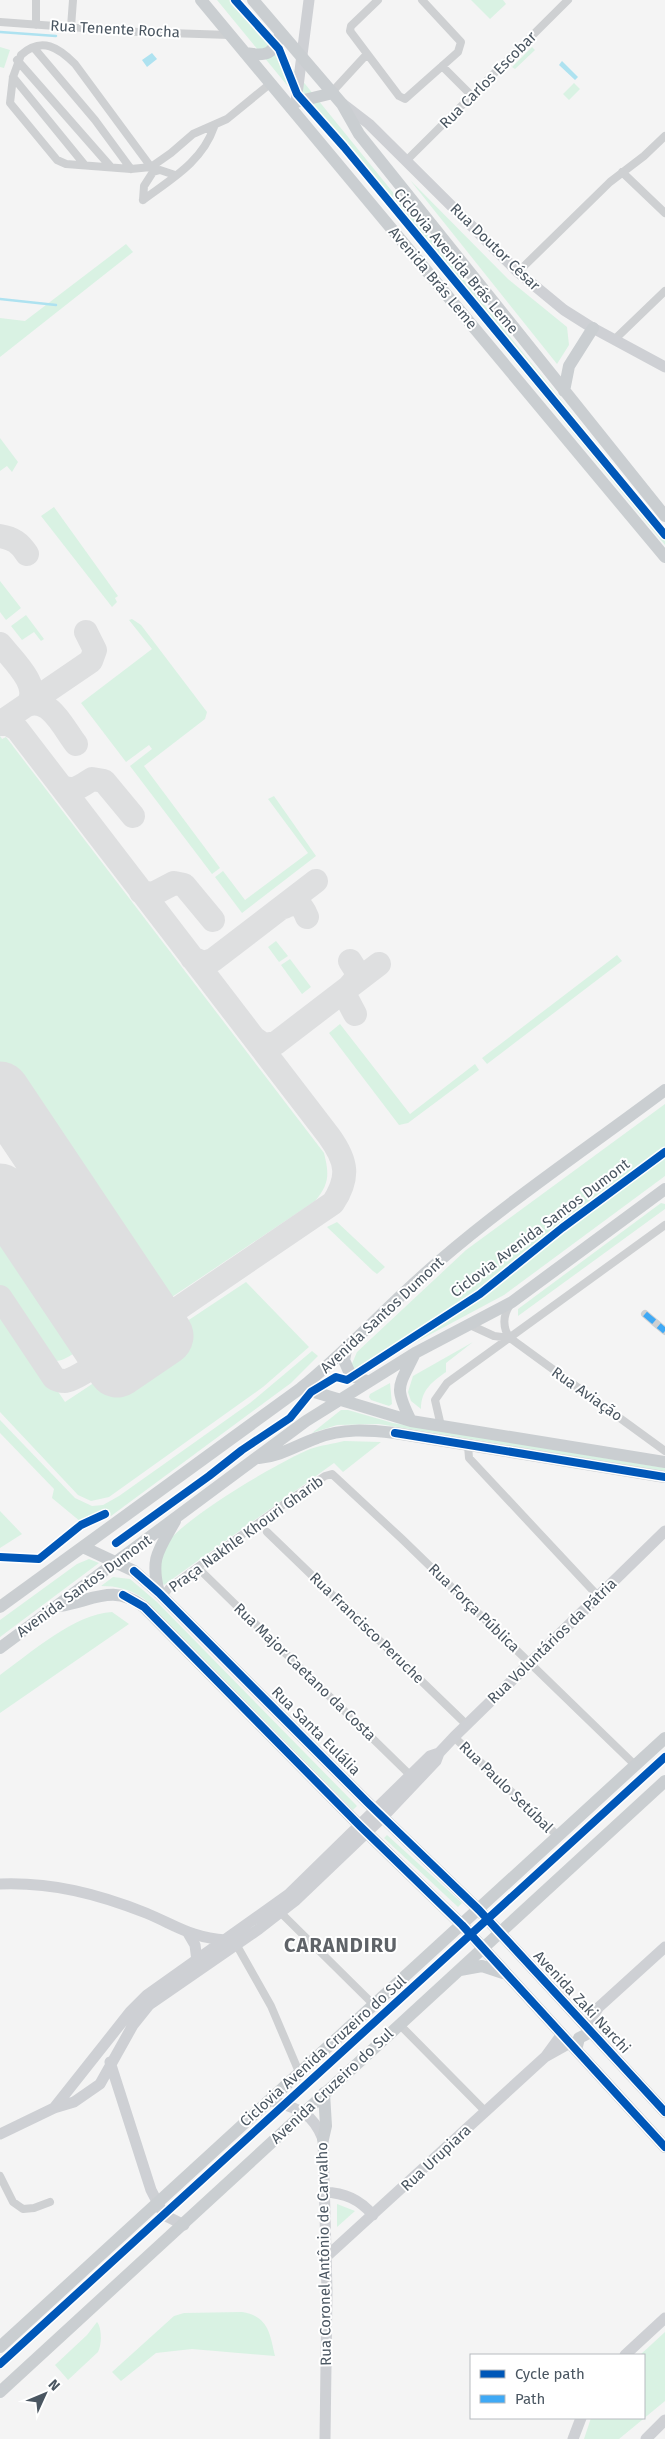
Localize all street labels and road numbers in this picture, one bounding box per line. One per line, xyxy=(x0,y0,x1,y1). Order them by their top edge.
street label: Rua Tenente Rocha xyxy=(50,17,180,41)
street label: Rua Carlos Escobar xyxy=(436,28,540,132)
street label: Ciclovia Avenida Brás Leme xyxy=(390,185,522,337)
street label: Rua Doutor César xyxy=(446,200,544,295)
street label: Avenida Brás Leme xyxy=(385,223,481,333)
street label: Ciclovia Avenida Santos Dumont xyxy=(447,1155,633,1301)
street label: Avenida Santos Dumont xyxy=(316,1253,448,1377)
street label: Rua Aviação xyxy=(548,1363,626,1425)
street label: Praça Nakhle Khouri Gharib xyxy=(165,1472,327,1596)
street label: Avenida Santos Dumont xyxy=(13,1531,155,1641)
street label: Rua Força Pública xyxy=(425,1560,523,1656)
street label: Rua Francisco Peruche xyxy=(306,1569,428,1687)
street label: Rua Voluntários da Pátria xyxy=(484,1575,620,1707)
street label: Rua Major Caetano da Costa xyxy=(230,1599,380,1745)
street label: Rua Santa Eulália xyxy=(268,1683,364,1779)
street label: Rua Paulo Setúbal xyxy=(455,1738,557,1837)
street label: Avenida Zaki Narchi xyxy=(530,1947,634,2057)
street label: Ciclovia Avenida Cruzeiro do Sul xyxy=(236,1972,410,2130)
street label: Avenida Cruzeiro do Sul xyxy=(267,2025,397,2147)
street label: Rua Urupiara xyxy=(397,2121,475,2195)
street label: Rua Coronel Antônio de Carvalho xyxy=(313,2142,335,2366)

